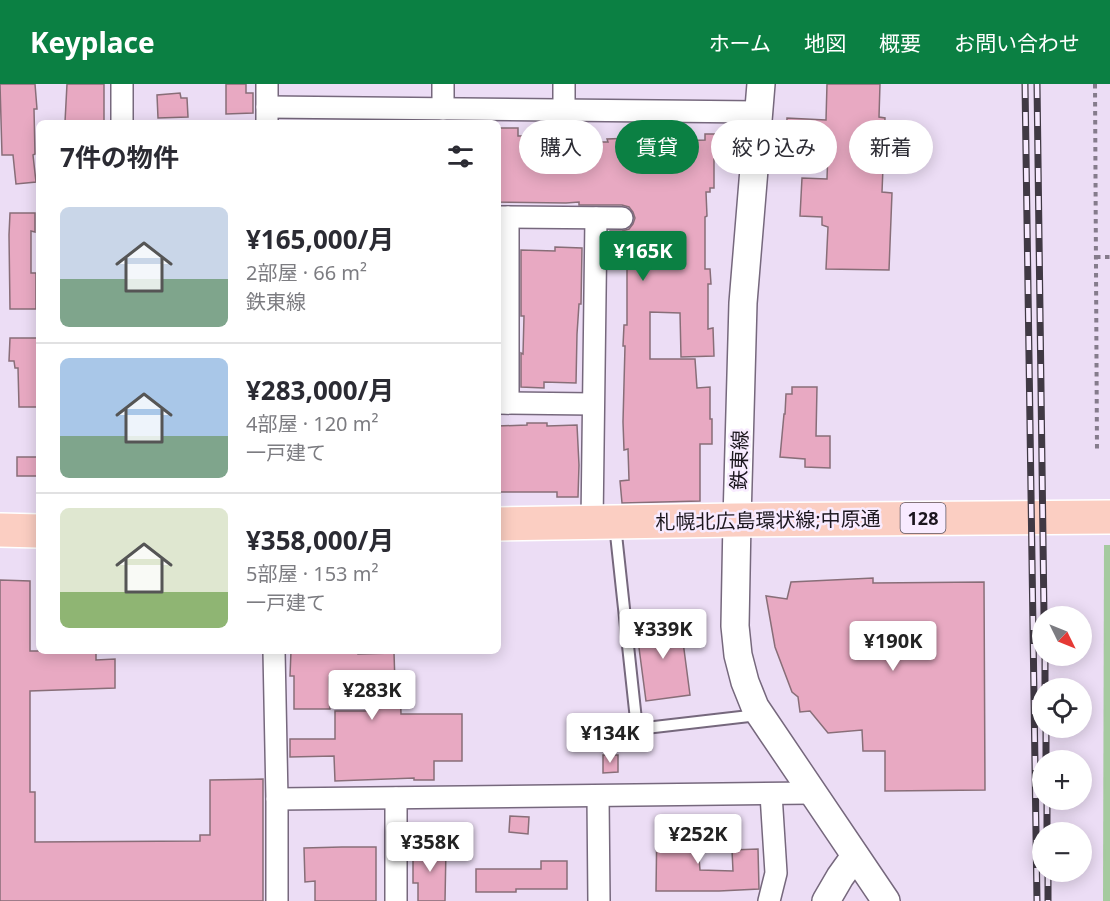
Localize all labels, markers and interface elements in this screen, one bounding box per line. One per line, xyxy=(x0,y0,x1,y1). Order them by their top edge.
text: Keyplace xyxy=(30,23,155,61)
text: ホーム xyxy=(709,29,771,57)
text: 地図 xyxy=(804,29,846,57)
text: 概要 xyxy=(879,29,921,57)
text: お問い合わせ xyxy=(954,29,1080,57)
chip: 購入 xyxy=(519,120,603,174)
chip: 賃貸 xyxy=(615,120,699,174)
chip: 絞り込み xyxy=(711,120,837,174)
chip: 新着 xyxy=(849,120,933,174)
text: 7件の物件 xyxy=(60,139,179,175)
icon: filters xyxy=(444,140,477,173)
text: ¥165,000/月 xyxy=(246,221,394,257)
icon: home xyxy=(108,231,180,303)
pin: ¥165K xyxy=(601,231,685,282)
text: ¥165K xyxy=(613,237,673,264)
text: 2部屋 · 66 m² xyxy=(246,259,367,286)
text: 鉄東線 xyxy=(246,288,306,315)
text: ¥283,000/月 xyxy=(246,372,394,408)
icon: home xyxy=(108,382,180,454)
text: 4部屋 · 120 m² xyxy=(246,410,378,437)
street label: 鉄東線 xyxy=(724,430,754,490)
text: 一戸建て xyxy=(246,439,326,466)
road number: 128 xyxy=(900,503,946,533)
street label: 札幌北広島環状線;中原通 xyxy=(655,505,881,535)
text: ¥358,000/月 xyxy=(246,522,394,558)
icon: home xyxy=(108,532,180,604)
text: 5部屋 · 153 m² xyxy=(246,560,378,587)
text: 一戸建て xyxy=(246,589,326,616)
north arrow xyxy=(1032,606,1092,666)
map controls xyxy=(1032,606,1092,882)
pin: ¥339K xyxy=(621,609,705,660)
text: ¥339K xyxy=(633,615,693,642)
pin: ¥190K xyxy=(851,621,935,672)
text: ¥190K xyxy=(863,627,923,654)
pin: ¥283K xyxy=(330,670,414,721)
text: ¥283K xyxy=(342,676,402,703)
button: locate xyxy=(1032,678,1092,738)
pin: ¥134K xyxy=(568,713,652,764)
text: ¥134K xyxy=(580,719,640,746)
button: + xyxy=(1032,750,1092,810)
pin: ¥252K xyxy=(656,814,740,865)
text: ¥252K xyxy=(668,820,728,847)
pin: ¥358K xyxy=(388,822,472,873)
button: − xyxy=(1032,822,1092,882)
text: ¥358K xyxy=(400,828,460,855)

